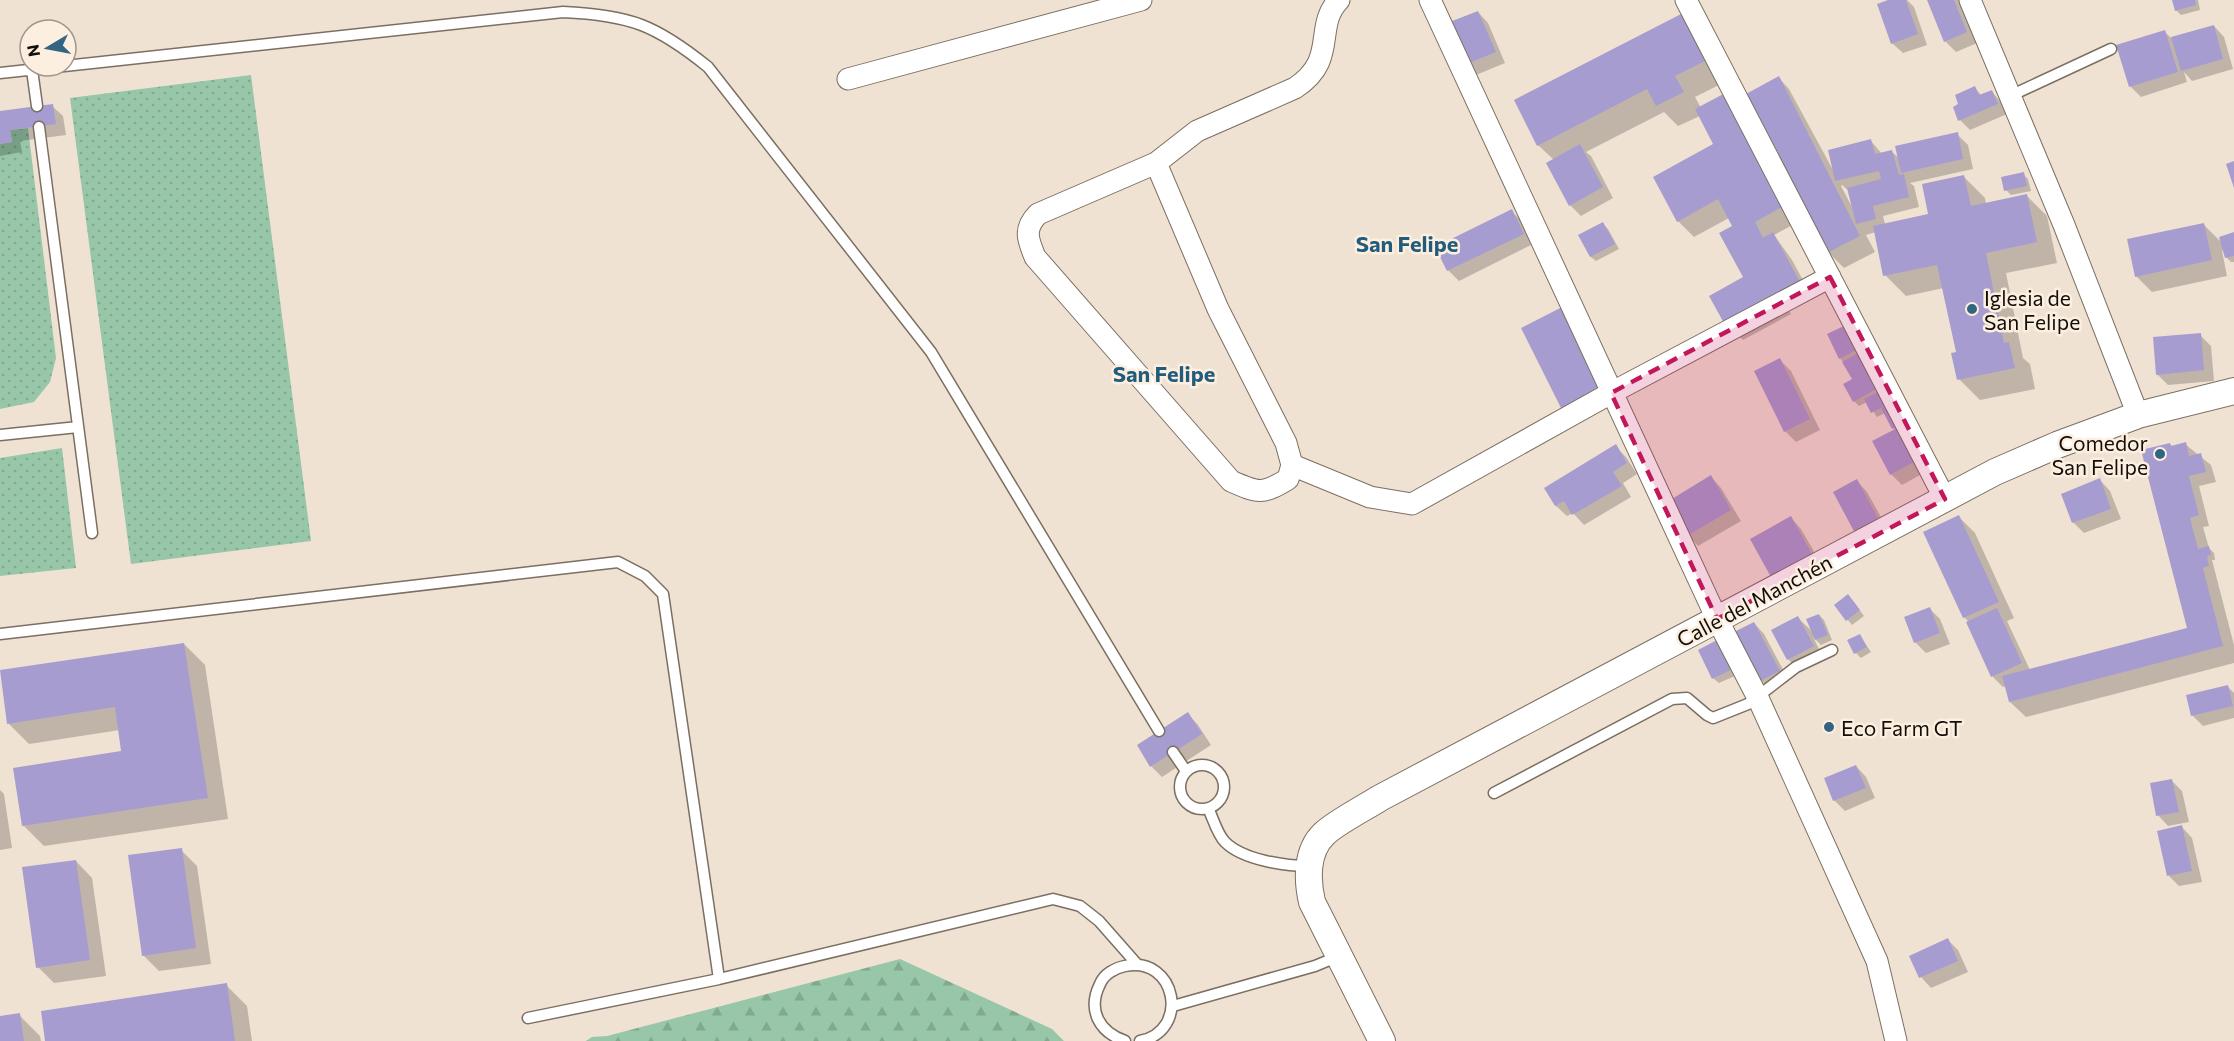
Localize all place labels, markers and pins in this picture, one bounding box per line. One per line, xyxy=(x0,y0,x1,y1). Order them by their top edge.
place label: Iglesia de San Felipe xyxy=(1984,285,2080,334)
marker: Iglesia de San Felipe xyxy=(1965,302,1979,316)
place label: Comedor San Felipe xyxy=(2052,430,2148,479)
marker: Comedor San Felipe xyxy=(2153,447,2167,461)
place label: Eco Farm GT xyxy=(1841,715,1962,740)
marker: Eco Farm GT xyxy=(1822,720,1836,734)

